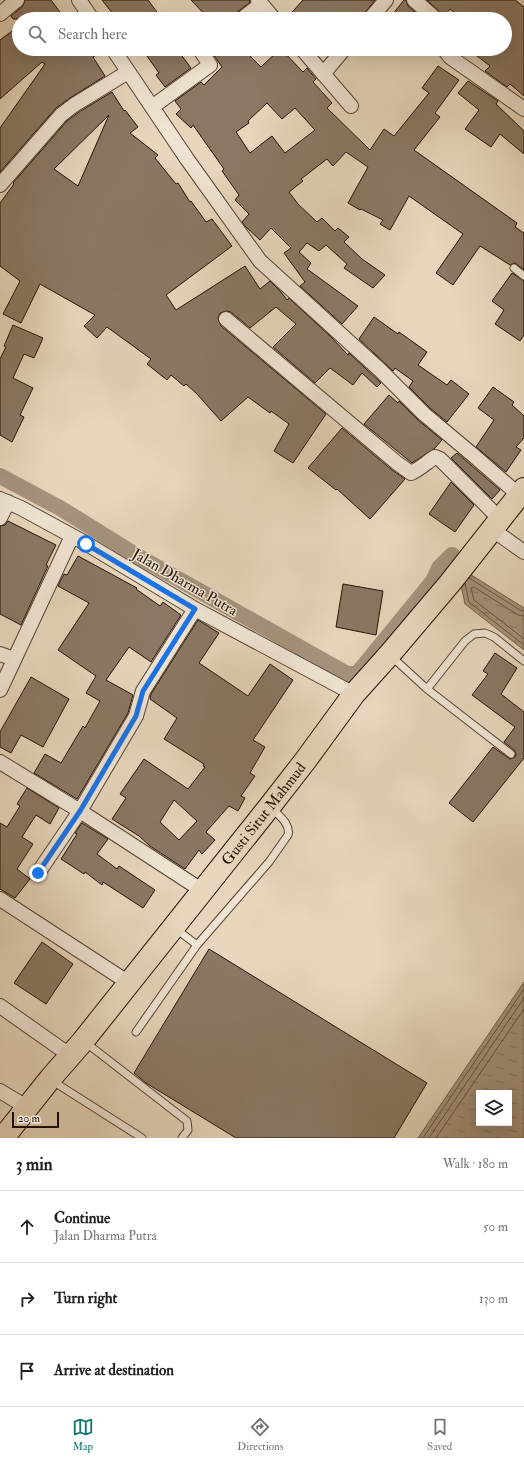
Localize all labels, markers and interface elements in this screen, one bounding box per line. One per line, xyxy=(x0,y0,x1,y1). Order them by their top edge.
search box xyxy=(12,12,512,56)
icon: search xyxy=(26,23,48,45)
text: Search here xyxy=(58,25,127,44)
route start xyxy=(77,535,95,553)
street label: Jalan Dharma Putra xyxy=(127,544,242,622)
street label: Gusti Situt Mahmud xyxy=(218,758,311,869)
route end xyxy=(29,864,47,882)
map controls xyxy=(476,1090,512,1126)
button: layers xyxy=(476,1090,512,1126)
scale bar xyxy=(12,1110,59,1129)
text: 20 m xyxy=(18,1112,40,1125)
text: 3 min xyxy=(16,1154,53,1175)
text: Walk · 180 m xyxy=(443,1156,508,1172)
text: Continue xyxy=(54,1209,110,1228)
icon: ahead xyxy=(16,1216,38,1238)
text: 50 m xyxy=(483,1219,508,1235)
text: Jalan Dharma Putra xyxy=(54,1228,157,1244)
icon: right xyxy=(16,1288,38,1310)
text: Turn right xyxy=(54,1289,117,1308)
text: 130 m xyxy=(479,1291,508,1307)
icon: arrive xyxy=(16,1360,38,1382)
text: Arrive at destination xyxy=(54,1361,174,1380)
tab: Map xyxy=(72,1416,94,1453)
tab: Directions xyxy=(237,1416,284,1453)
tab: Saved xyxy=(427,1416,452,1453)

